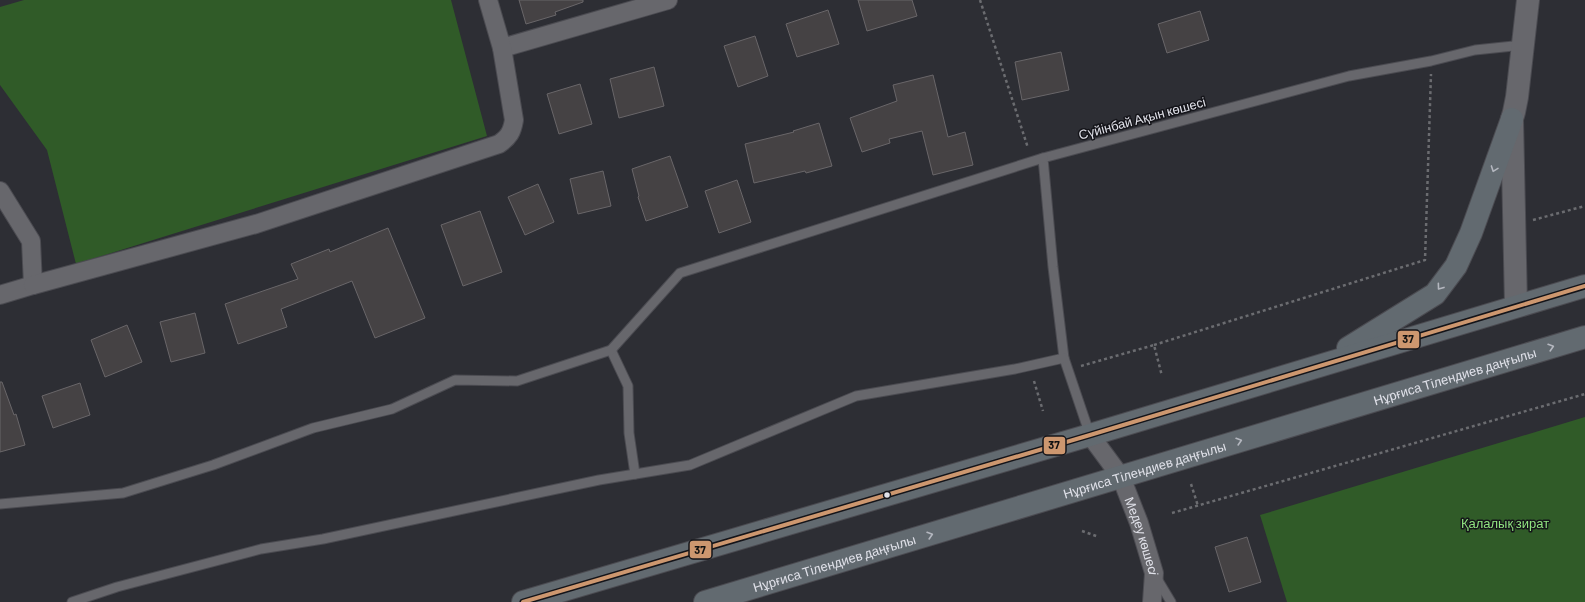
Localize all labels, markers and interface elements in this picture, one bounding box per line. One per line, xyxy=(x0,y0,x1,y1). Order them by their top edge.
street label: Сүйінбай Ақын көшесі xyxy=(1077,93,1207,143)
one-way arrow xyxy=(1490,166,1498,173)
one-way arrow xyxy=(1437,283,1445,290)
line badge: 37 xyxy=(1397,330,1420,349)
text: 37 xyxy=(1402,332,1414,345)
one-way arrow xyxy=(1548,343,1555,352)
street label: Нұрғиса Тілендиев даңғылы xyxy=(1372,344,1538,408)
line badge: 37 xyxy=(1043,436,1066,455)
one-way arrow xyxy=(1235,437,1242,446)
text: 37 xyxy=(1048,438,1060,451)
street label: Нұрғиса Тілендиев даңғылы xyxy=(1061,438,1228,502)
unlabelled marker xyxy=(882,490,892,500)
street label: Медеу көшесі xyxy=(1122,495,1162,576)
park label: Қалалық зират xyxy=(1461,515,1549,531)
street label: Нұрғиса Тілендиев даңғылы xyxy=(751,531,917,595)
one-way arrow xyxy=(926,531,933,540)
line badge: 37 xyxy=(689,540,712,559)
text: 37 xyxy=(694,543,706,556)

